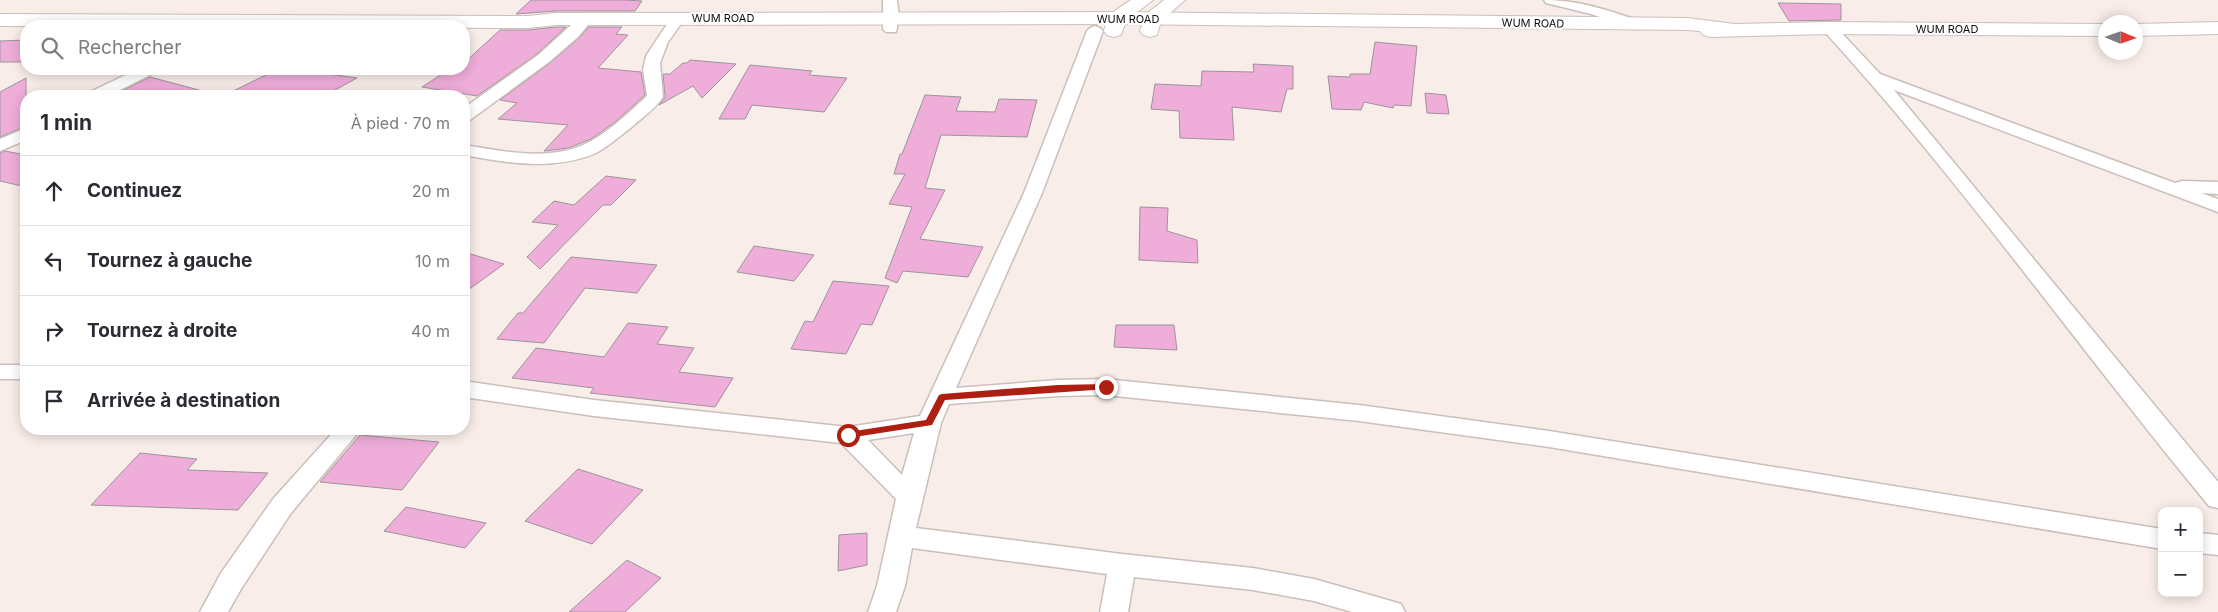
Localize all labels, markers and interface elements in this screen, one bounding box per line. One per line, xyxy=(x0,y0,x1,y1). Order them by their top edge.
street label: WUM ROAD xyxy=(692,11,754,25)
street label: WUM ROAD xyxy=(1097,12,1159,26)
street label: WUM ROAD xyxy=(1502,15,1565,31)
north arrow xyxy=(2098,15,2143,60)
search box xyxy=(20,20,470,75)
street label: WUM ROAD xyxy=(1916,22,1978,36)
icon: search xyxy=(38,34,66,62)
text: Rechercher xyxy=(78,36,181,59)
text: 1 min xyxy=(40,110,92,135)
text: À pied · 70 m xyxy=(351,113,450,133)
icon: ahead xyxy=(40,177,68,205)
text: Continuez xyxy=(87,179,182,202)
text: 20 m xyxy=(412,181,450,201)
icon: left xyxy=(40,247,68,275)
text: Tournez à gauche xyxy=(87,249,252,272)
text: 10 m xyxy=(415,251,450,271)
icon: right xyxy=(40,317,68,345)
text: Tournez à droite xyxy=(87,319,237,342)
text: 40 m xyxy=(411,321,450,341)
route end xyxy=(1095,376,1118,399)
icon: arrive xyxy=(40,387,68,415)
text: Arrivée à destination xyxy=(87,389,280,412)
route start xyxy=(837,424,860,447)
map controls xyxy=(2158,507,2203,597)
button: + xyxy=(2158,507,2203,552)
button: − xyxy=(2158,552,2203,597)

